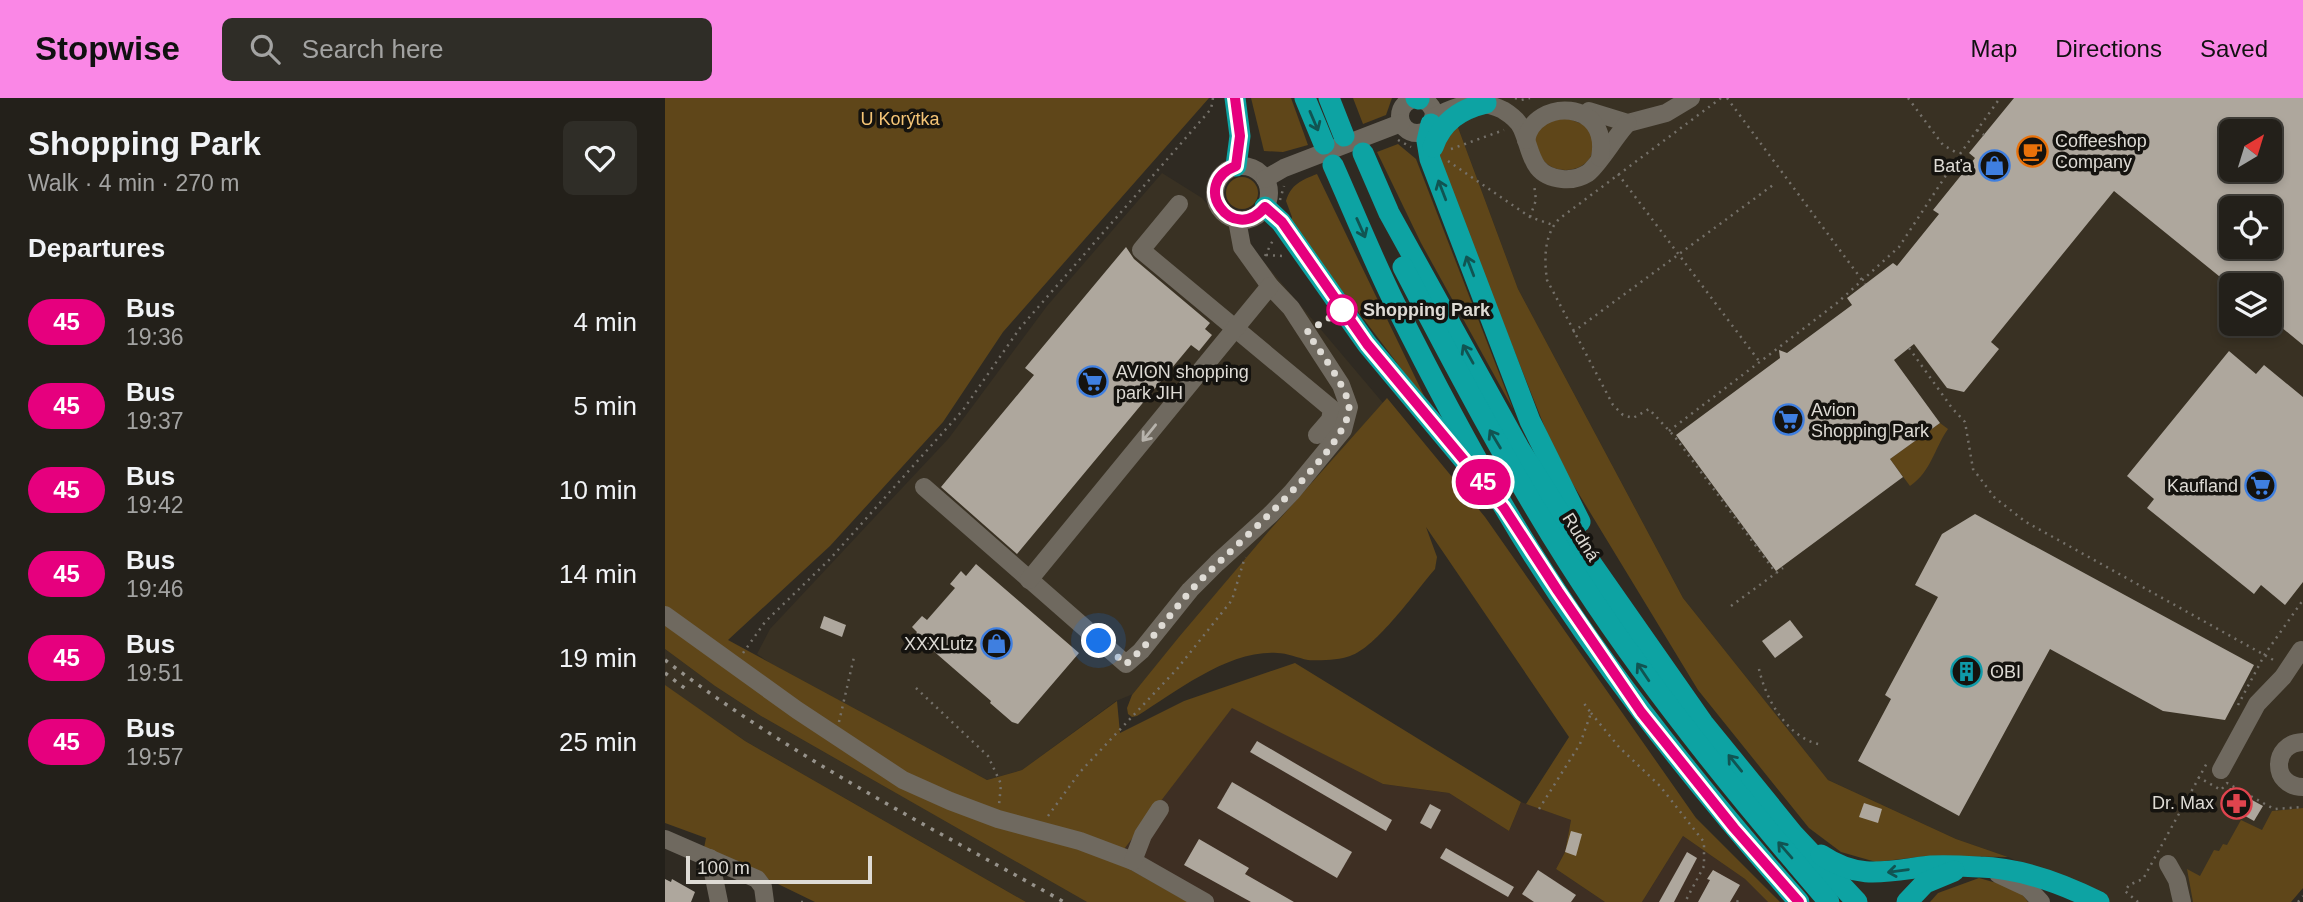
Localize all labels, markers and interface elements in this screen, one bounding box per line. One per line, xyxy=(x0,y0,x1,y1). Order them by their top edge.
search box xyxy=(222,18,712,81)
text: Stopwise xyxy=(35,30,180,67)
icon: search xyxy=(246,30,284,68)
text: Search here xyxy=(302,34,444,64)
text: Map xyxy=(1971,35,2017,62)
text: Directions xyxy=(2055,35,2162,62)
text: Saved xyxy=(2200,35,2268,62)
park label: U Korýtka xyxy=(860,109,940,129)
one-way arrow xyxy=(1309,110,1322,131)
north arrow xyxy=(2219,119,2282,182)
map controls xyxy=(2219,119,2282,336)
button: heart xyxy=(563,121,637,195)
text: Shopping Park xyxy=(28,125,261,162)
place label: Coffeeshop Company xyxy=(2055,131,2147,172)
cafe icon: Coffeeshop Company xyxy=(2015,134,2049,168)
shop icon: Baťa xyxy=(1978,149,2012,183)
place label: Baťa xyxy=(1933,156,1973,176)
text: Walk · 4 min · 270 m xyxy=(28,170,239,196)
one-way arrow xyxy=(1434,180,1447,202)
button: locate xyxy=(2219,196,2282,259)
one-way arrow xyxy=(1355,217,1368,238)
text: Departures xyxy=(28,233,165,263)
one-way arrow xyxy=(1463,255,1476,277)
button: layers xyxy=(2219,273,2282,336)
text: Bus xyxy=(126,293,175,323)
marker: Shopping Park xyxy=(1327,295,1357,325)
place label: Shopping Park xyxy=(1363,300,1491,320)
text: 4 min xyxy=(573,307,637,337)
text: 45 xyxy=(53,308,80,335)
text: 19:36 xyxy=(126,324,184,350)
one-way arrow xyxy=(1460,344,1474,365)
place label: AVION shopping park JIH xyxy=(1116,362,1249,403)
supermarket icon: AVION shopping park JIH xyxy=(1076,365,1110,399)
text: Bus xyxy=(126,377,175,407)
text: 5 min xyxy=(573,391,637,421)
text: 45 xyxy=(53,392,80,419)
place label: Avion Shopping Park xyxy=(1811,400,1930,441)
supermarket icon: Avion Shopping Park xyxy=(1771,403,1805,437)
text: 19:37 xyxy=(126,408,184,434)
one-way arrow xyxy=(1141,424,1157,442)
one-way arrow xyxy=(1487,430,1501,450)
line badge: 45 xyxy=(1451,459,1515,505)
text: Bus xyxy=(126,461,175,491)
text: 45 xyxy=(1470,468,1496,495)
supermarket icon: Kaufland xyxy=(2244,469,2278,503)
text: 10 min xyxy=(559,475,637,505)
text: 45 xyxy=(53,476,80,503)
place label: Kaufland xyxy=(2167,476,2238,496)
text: 19:42 xyxy=(126,492,184,518)
street label: Rudná xyxy=(1558,509,1604,566)
text: Bus xyxy=(126,545,175,575)
text: 14 min xyxy=(559,559,637,589)
text: 45 xyxy=(53,560,80,587)
text: 19:46 xyxy=(126,576,184,602)
your location xyxy=(1081,623,1116,658)
shop icon: XXXLutz xyxy=(980,627,1014,661)
text: Bus xyxy=(126,629,175,659)
place label: XXXLutz xyxy=(904,634,974,654)
text: 19 min xyxy=(559,643,637,673)
text: 45 xyxy=(53,644,80,671)
building icon: OBI xyxy=(1950,655,1984,689)
text: 19:51 xyxy=(126,660,184,686)
place label: OBI xyxy=(1990,662,2021,682)
one-way arrow xyxy=(1636,663,1651,682)
text: Bus xyxy=(126,713,175,743)
text: 25 min xyxy=(559,727,637,757)
text: 45 xyxy=(53,728,80,755)
text: 19:57 xyxy=(126,744,184,770)
one-way arrow xyxy=(1727,755,1743,773)
pharmacy icon: Dr. Max xyxy=(2220,786,2254,820)
place label: Dr. Max xyxy=(2152,793,2214,813)
one-way arrow xyxy=(1777,842,1793,860)
scale bar xyxy=(686,853,871,885)
text: 100 m xyxy=(697,857,750,878)
one-way arrow xyxy=(1887,865,1910,878)

